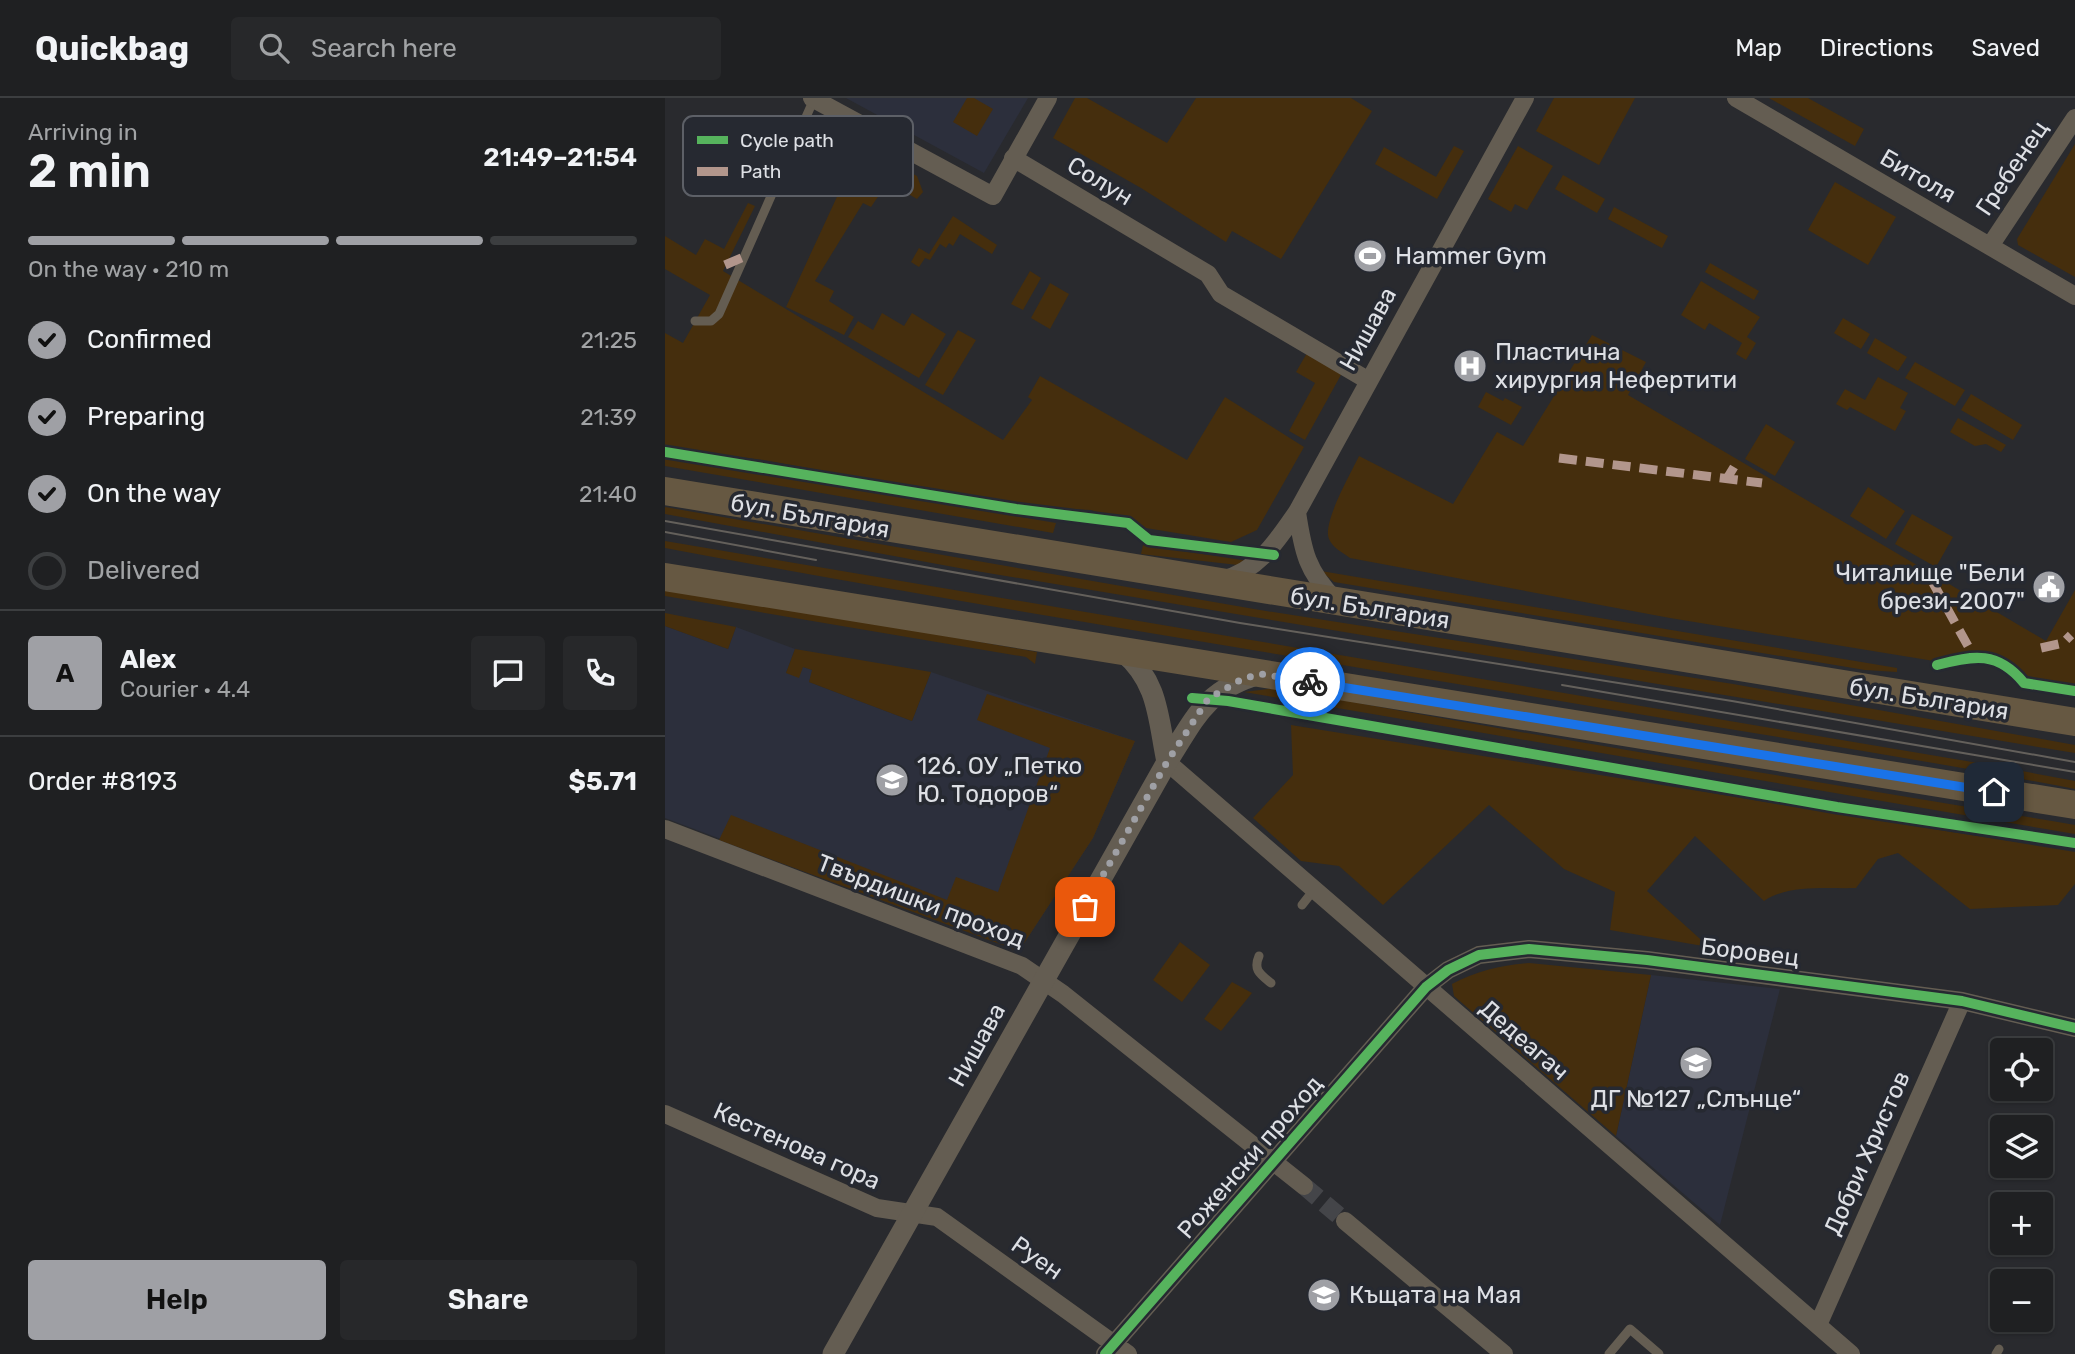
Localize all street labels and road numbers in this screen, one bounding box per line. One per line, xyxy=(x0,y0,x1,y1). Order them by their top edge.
street label: Гребенец xyxy=(1970,115,2054,221)
street label: Битоля xyxy=(1875,143,1961,209)
street label: Солун xyxy=(1062,151,1138,211)
street label: Нишава xyxy=(1334,283,1402,375)
street label: бул. България xyxy=(728,488,892,544)
street label: бул. България xyxy=(1288,582,1452,634)
street label: бул. България xyxy=(1847,673,2011,725)
street label: Твърдишки проход xyxy=(813,848,1029,954)
street label: Боровец xyxy=(1699,932,1801,972)
street label: Дедеагач xyxy=(1474,994,1574,1086)
street label: Нишава xyxy=(943,999,1011,1091)
street label: Добри Христов xyxy=(1818,1067,1916,1239)
street label: Роженски проход xyxy=(1172,1070,1328,1244)
street label: Кестенова гора xyxy=(709,1097,885,1195)
street label: Руен xyxy=(1006,1230,1068,1286)

